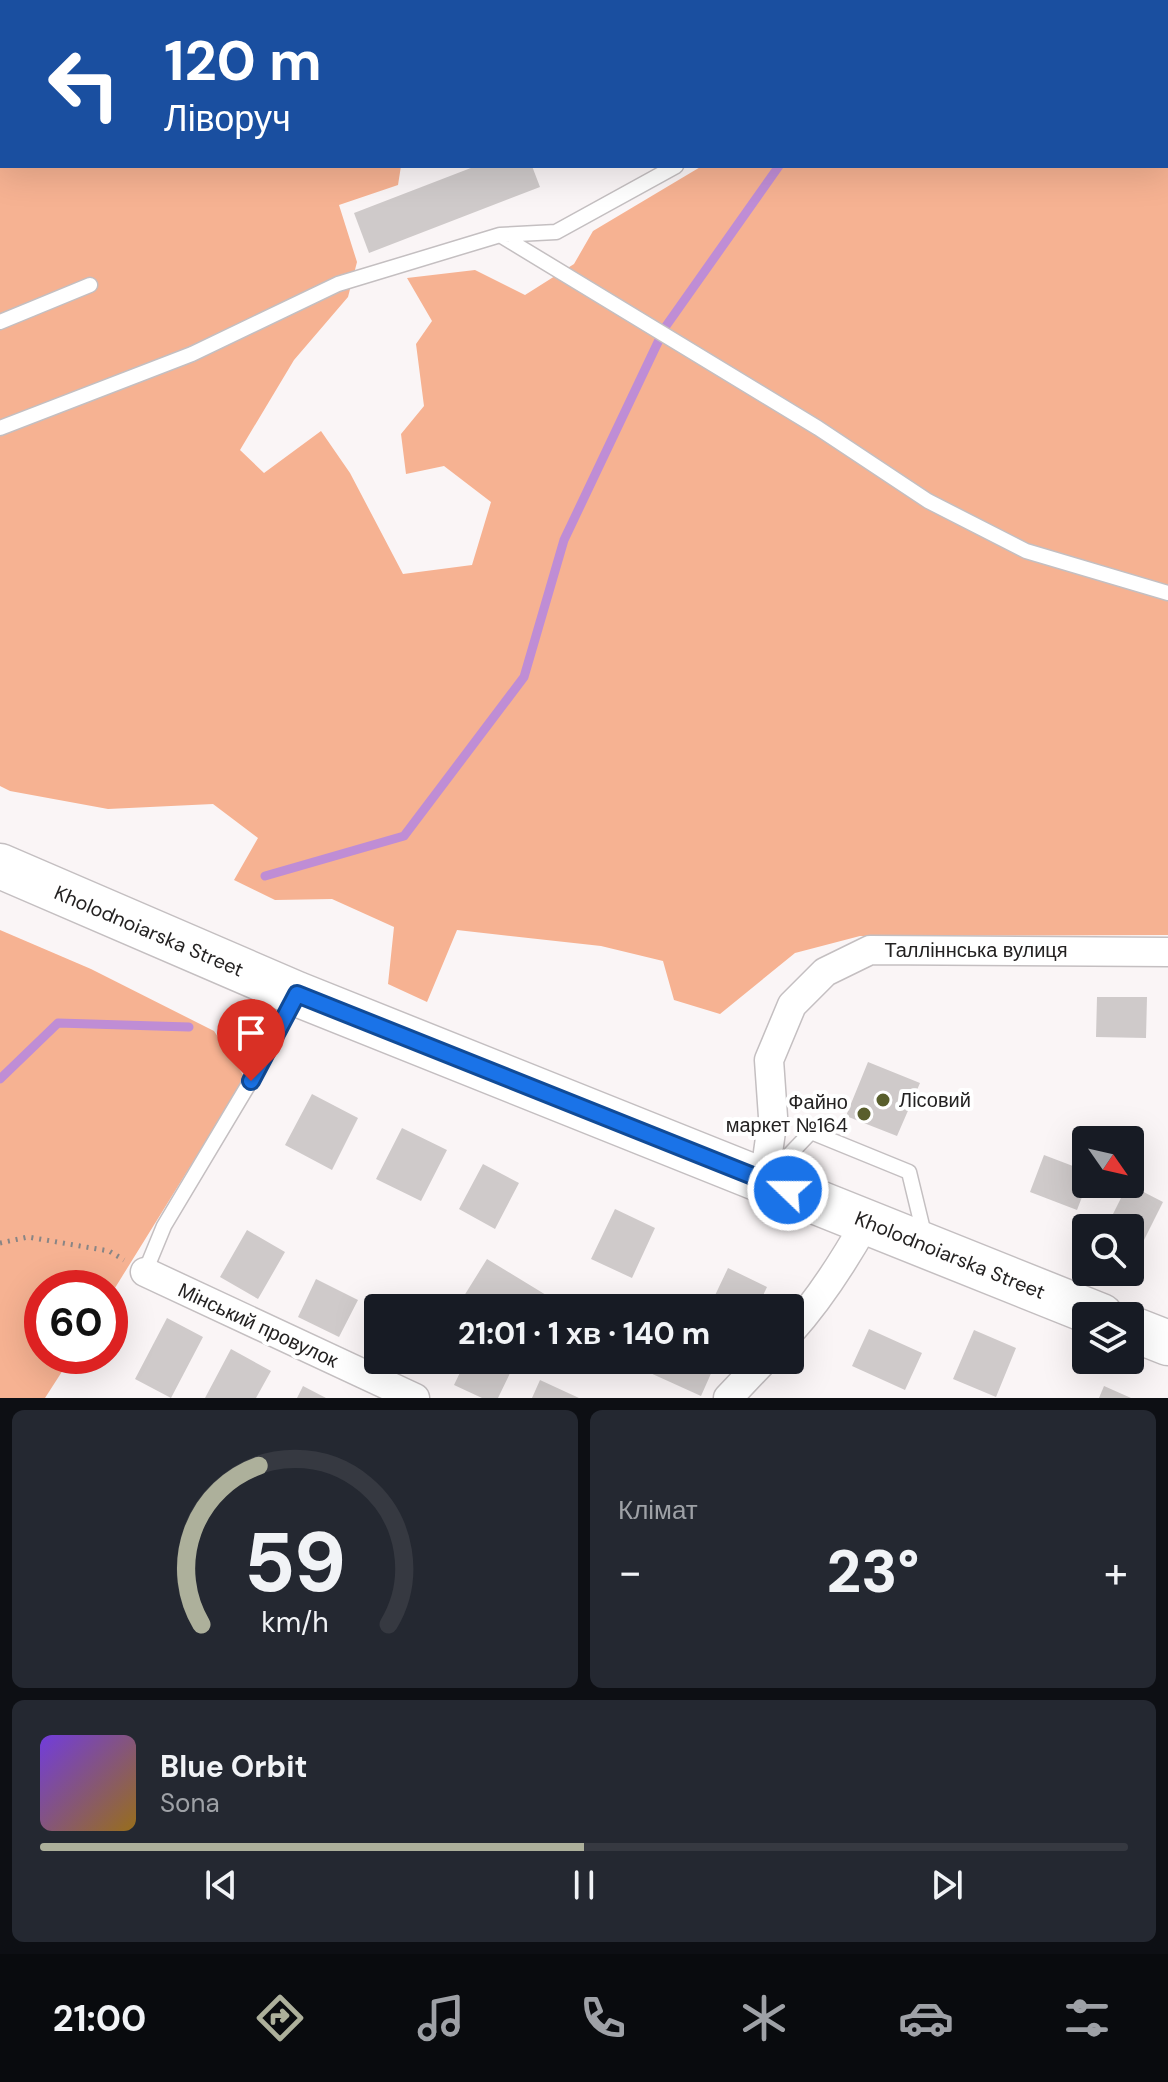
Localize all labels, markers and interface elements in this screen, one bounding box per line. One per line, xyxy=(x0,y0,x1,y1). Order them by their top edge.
text: 120 m xyxy=(164,24,322,97)
icon: left xyxy=(32,32,136,136)
text: Ліворуч xyxy=(164,95,291,142)
street label: Kholodnoiarska Street xyxy=(50,879,248,983)
street label: Талліннська вулиця xyxy=(884,937,1068,963)
pin xyxy=(217,999,285,1081)
icon: arrive xyxy=(229,1011,273,1055)
place label: Лісовий xyxy=(899,1087,971,1113)
place label: Файно маркет №164 xyxy=(726,1089,848,1138)
marker: Лісовий xyxy=(874,1091,892,1109)
marker: Файно маркет №164 xyxy=(855,1105,873,1123)
north arrow xyxy=(1072,1126,1144,1198)
map controls xyxy=(1072,1126,1144,1374)
position arrow xyxy=(746,1148,830,1232)
street label: Kholodnoiarska Street xyxy=(851,1205,1049,1305)
button: search xyxy=(1072,1214,1144,1286)
speed limit sign: 60 xyxy=(24,1270,128,1374)
street label: Мінський провулок xyxy=(174,1277,342,1374)
button: layers xyxy=(1072,1302,1144,1374)
text: 21:01 · 1 хв · 140 m xyxy=(458,1314,710,1353)
text: Клімат xyxy=(618,1493,698,1527)
text: 59 xyxy=(244,1508,346,1617)
text: 23° xyxy=(827,1532,919,1611)
text: − xyxy=(618,1543,642,1601)
text: + xyxy=(1104,1543,1128,1601)
text: km/h xyxy=(261,1604,329,1641)
text: Blue Orbit xyxy=(160,1747,307,1786)
text: Sona xyxy=(160,1786,220,1820)
icon: previous xyxy=(199,1863,243,1907)
icon: pause xyxy=(562,1863,606,1907)
icon: next xyxy=(925,1863,969,1907)
icon: directions xyxy=(252,1990,308,2046)
icon: music xyxy=(413,1990,469,2046)
icon: phone xyxy=(575,1990,631,2046)
icon: climate xyxy=(736,1990,792,2046)
icon: car xyxy=(898,1990,954,2046)
icon: filters xyxy=(1059,1990,1115,2046)
text: 21:00 xyxy=(53,1995,146,2042)

